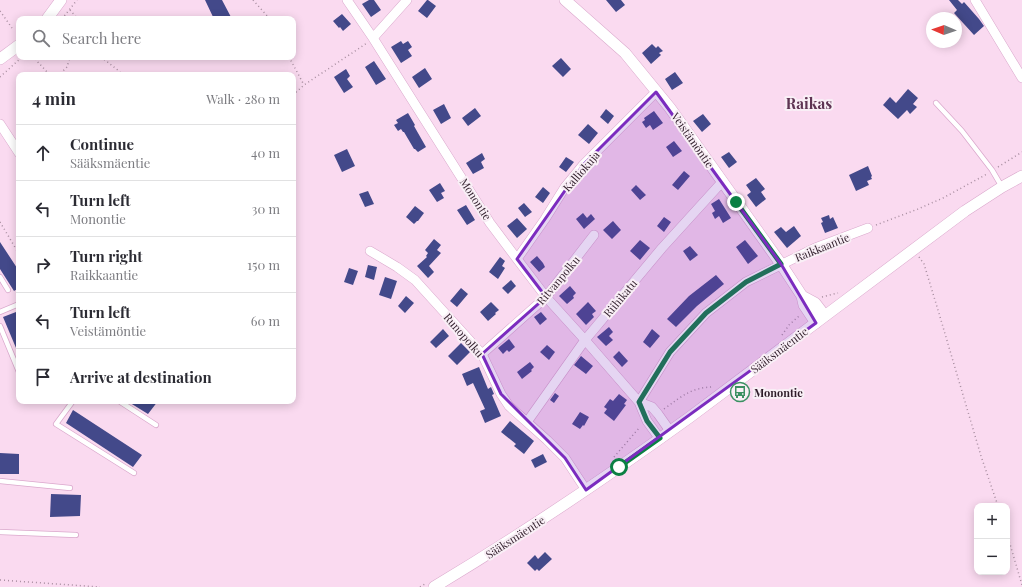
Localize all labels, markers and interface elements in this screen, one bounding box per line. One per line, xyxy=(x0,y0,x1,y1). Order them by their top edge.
north arrow xyxy=(926,12,962,48)
search box xyxy=(16,16,296,60)
icon: search xyxy=(30,27,52,49)
text: Search here xyxy=(62,28,141,48)
text: 4 min xyxy=(32,87,76,109)
text: Walk · 280 m xyxy=(206,90,280,107)
district label: Raikas xyxy=(786,93,832,113)
street label: Veistämöntie xyxy=(668,108,718,171)
text: Continue xyxy=(70,134,134,154)
icon: ahead xyxy=(32,142,54,164)
text: 40 m xyxy=(251,144,280,161)
street label: Kalliokuja xyxy=(559,147,603,194)
text: Sääksmäentie xyxy=(70,154,150,171)
street label: Monontie xyxy=(457,175,495,223)
text: Turn left xyxy=(70,190,131,210)
route end xyxy=(727,193,745,211)
icon: left xyxy=(32,198,54,220)
text: 30 m xyxy=(252,200,280,217)
text: Monontie xyxy=(70,210,126,227)
street label: Raikkaantie xyxy=(792,229,852,265)
text: Turn right xyxy=(70,246,143,266)
street label: Ritvanpolku xyxy=(533,252,583,308)
icon: right xyxy=(32,254,54,276)
text: 150 m xyxy=(247,256,280,273)
text: Raikkaantie xyxy=(70,266,138,283)
street label: Riihikatu xyxy=(600,275,641,320)
text: Turn left xyxy=(70,302,131,322)
icon: left xyxy=(32,310,54,332)
street label: Runopolku xyxy=(441,310,488,361)
text: 60 m xyxy=(251,312,280,329)
text: Veistämöntie xyxy=(70,322,146,339)
street label: Sääksmäentie xyxy=(747,323,811,376)
icon: arrive xyxy=(32,366,54,388)
text: Arrive at destination xyxy=(70,367,212,387)
bus stop icon: Monontie xyxy=(729,381,751,403)
place label: Monontie xyxy=(754,385,803,400)
route start xyxy=(610,458,628,476)
map controls xyxy=(974,503,1010,575)
button: + xyxy=(974,503,1010,539)
street label: Sääksmäentie xyxy=(482,512,548,562)
button: − xyxy=(974,539,1010,575)

